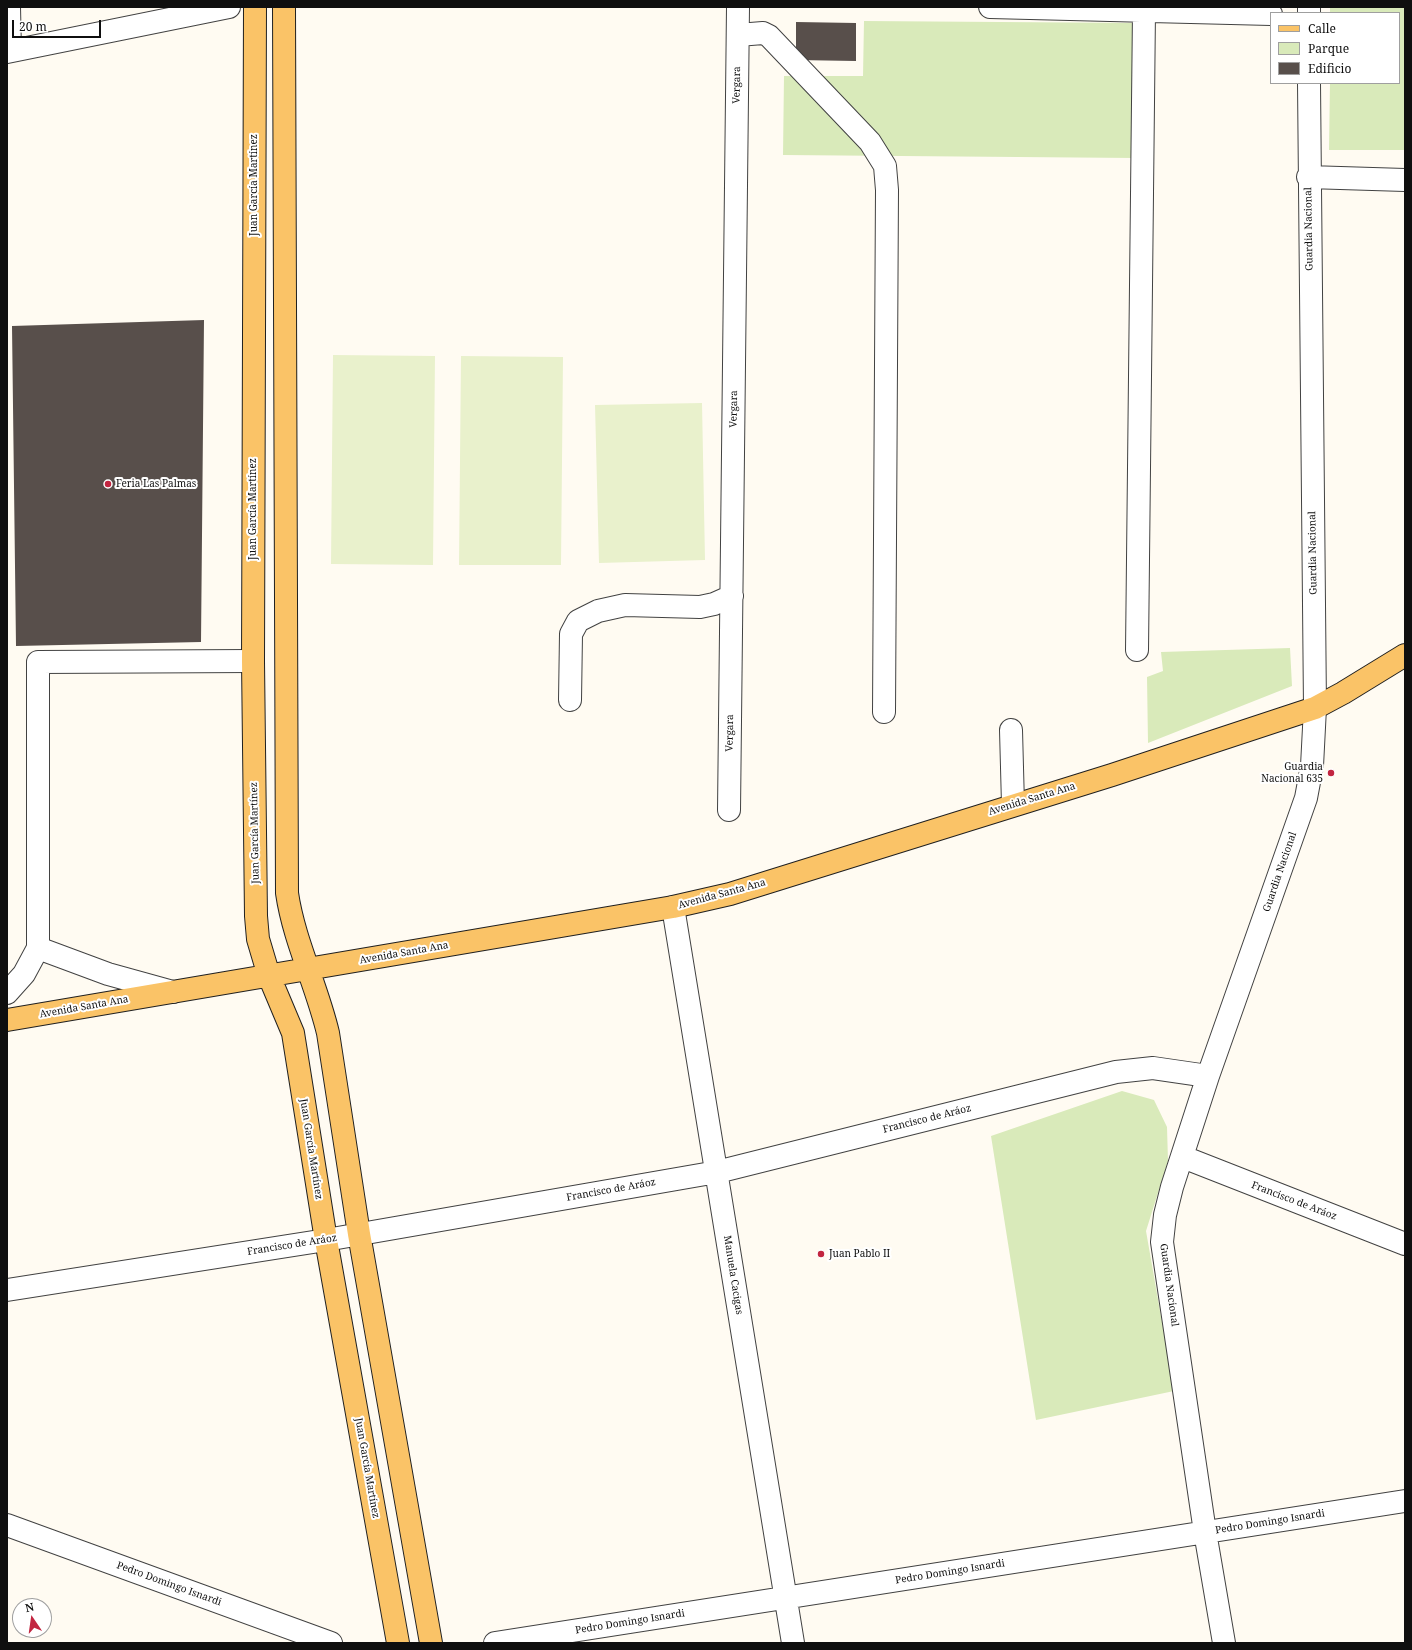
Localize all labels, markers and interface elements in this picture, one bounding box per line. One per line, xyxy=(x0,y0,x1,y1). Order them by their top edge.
scale bar xyxy=(14,12,103,38)
legend xyxy=(1270,12,1400,84)
text: 20 m xyxy=(19,18,47,35)
text: Calle xyxy=(1308,20,1336,37)
text: Parque xyxy=(1308,40,1349,57)
text: Edificio xyxy=(1308,60,1351,77)
street label: Vergara xyxy=(731,66,743,104)
street label: Juan García Martínez xyxy=(248,134,260,236)
street label: Guardia Nacional xyxy=(1302,187,1316,271)
street label: Vergara xyxy=(728,390,740,428)
street label: Juan García Martínez xyxy=(247,458,259,560)
place label: Feria Las Palmas xyxy=(116,478,196,490)
marker: Feria Las Palmas xyxy=(103,479,113,489)
street label: Guardia Nacional xyxy=(1306,511,1320,595)
street label: Vergara xyxy=(724,714,736,752)
place label: Guardia Nacional 635 xyxy=(1261,761,1323,784)
marker: Guardia Nacional 635 xyxy=(1326,768,1336,778)
street label: Avenida Santa Ana xyxy=(987,780,1077,818)
street label: Juan García Martínez xyxy=(248,782,262,884)
street label: Guardia Nacional xyxy=(1261,830,1299,914)
street label: Avenida Santa Ana xyxy=(677,877,767,911)
street label: Avenida Santa Ana xyxy=(359,939,449,967)
street label: Avenida Santa Ana xyxy=(39,993,129,1021)
street label: Juan García Martínez xyxy=(297,1098,325,1200)
street label: Francisco de Aráoz xyxy=(882,1102,972,1136)
street label: Francisco de Aráoz xyxy=(565,1176,657,1204)
street label: Francisco de Aráoz xyxy=(1250,1179,1338,1223)
street label: Francisco de Aráoz xyxy=(246,1232,338,1258)
street label: Manuela Cacigas xyxy=(721,1235,745,1315)
street label: Guardia Nacional xyxy=(1157,1243,1181,1327)
place label: Juan Pablo II xyxy=(829,1248,890,1260)
marker: Juan Pablo II xyxy=(816,1249,826,1259)
street label: Juan García Martínez xyxy=(352,1417,382,1519)
street label: Pedro Domingo Isnardi xyxy=(1214,1507,1326,1537)
street label: Pedro Domingo Isnardi xyxy=(894,1557,1006,1587)
street label: Pedro Domingo Isnardi xyxy=(115,1559,223,1609)
north arrow xyxy=(12,1598,52,1638)
text: N xyxy=(23,1599,35,1615)
street label: Pedro Domingo Isnardi xyxy=(574,1607,686,1637)

